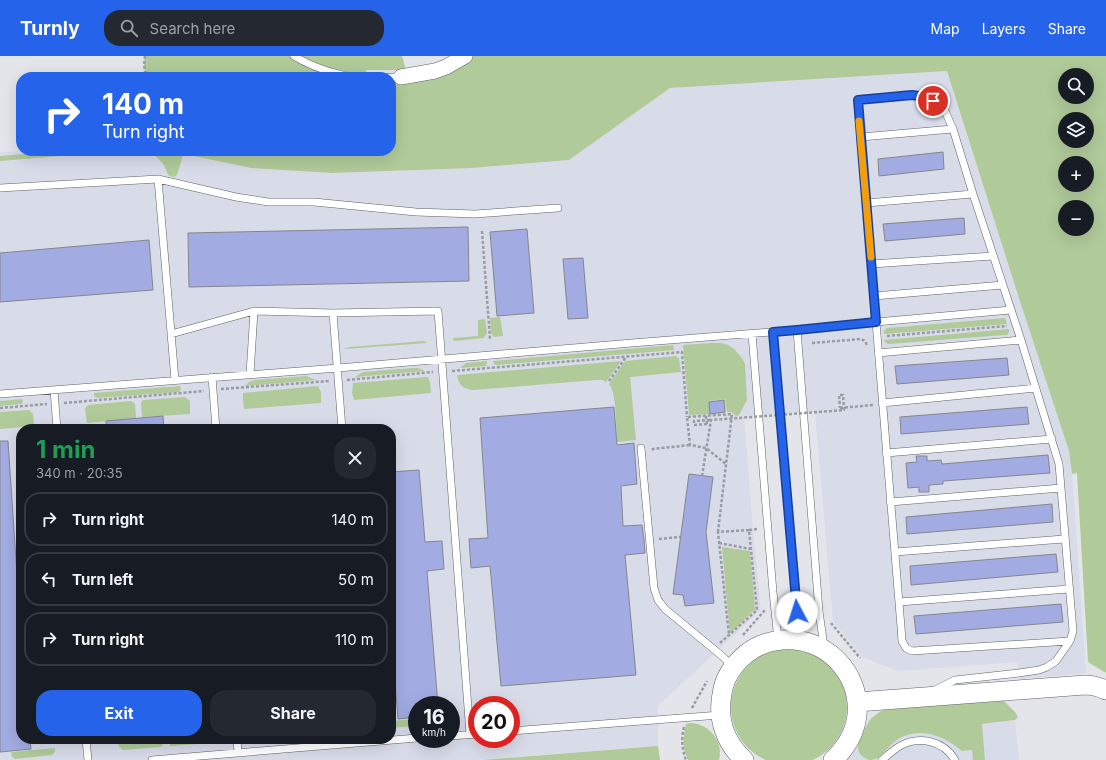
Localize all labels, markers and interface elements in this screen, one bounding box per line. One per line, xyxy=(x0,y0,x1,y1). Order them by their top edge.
search box xyxy=(104,10,384,46)
text: Turnly xyxy=(20,17,80,40)
icon: search xyxy=(118,17,140,39)
text: Search here xyxy=(150,19,235,38)
text: Map xyxy=(931,20,960,37)
text: Layers xyxy=(982,20,1026,37)
text: Share xyxy=(1048,20,1086,37)
map controls xyxy=(1058,68,1094,236)
button: search xyxy=(1058,68,1094,104)
pin xyxy=(916,84,950,118)
text: 140 m xyxy=(102,87,184,121)
icon: right xyxy=(36,88,88,140)
icon: arrive xyxy=(922,90,944,112)
button: layers xyxy=(1058,112,1094,148)
text: Turn right xyxy=(102,121,185,142)
button: + xyxy=(1058,156,1094,192)
button: − xyxy=(1058,200,1094,236)
text: 1 min xyxy=(36,435,95,464)
button: close xyxy=(334,437,376,479)
text: 340 m · 20:35 xyxy=(36,465,123,481)
icon: right xyxy=(38,508,60,530)
text: Turn right xyxy=(72,510,144,529)
text: 140 m xyxy=(331,510,374,529)
icon: left xyxy=(38,568,60,590)
text: Turn left xyxy=(72,570,133,589)
text: 50 m xyxy=(338,570,374,589)
position arrow xyxy=(776,591,818,633)
icon: right xyxy=(38,628,60,650)
text: Turn right xyxy=(72,630,144,649)
text: 110 m xyxy=(335,630,374,649)
button: Exit xyxy=(36,690,202,736)
button: Share xyxy=(210,690,376,736)
speed limit sign: 20 xyxy=(468,696,520,748)
text: 16 xyxy=(423,705,445,729)
text: km/h xyxy=(422,726,446,738)

